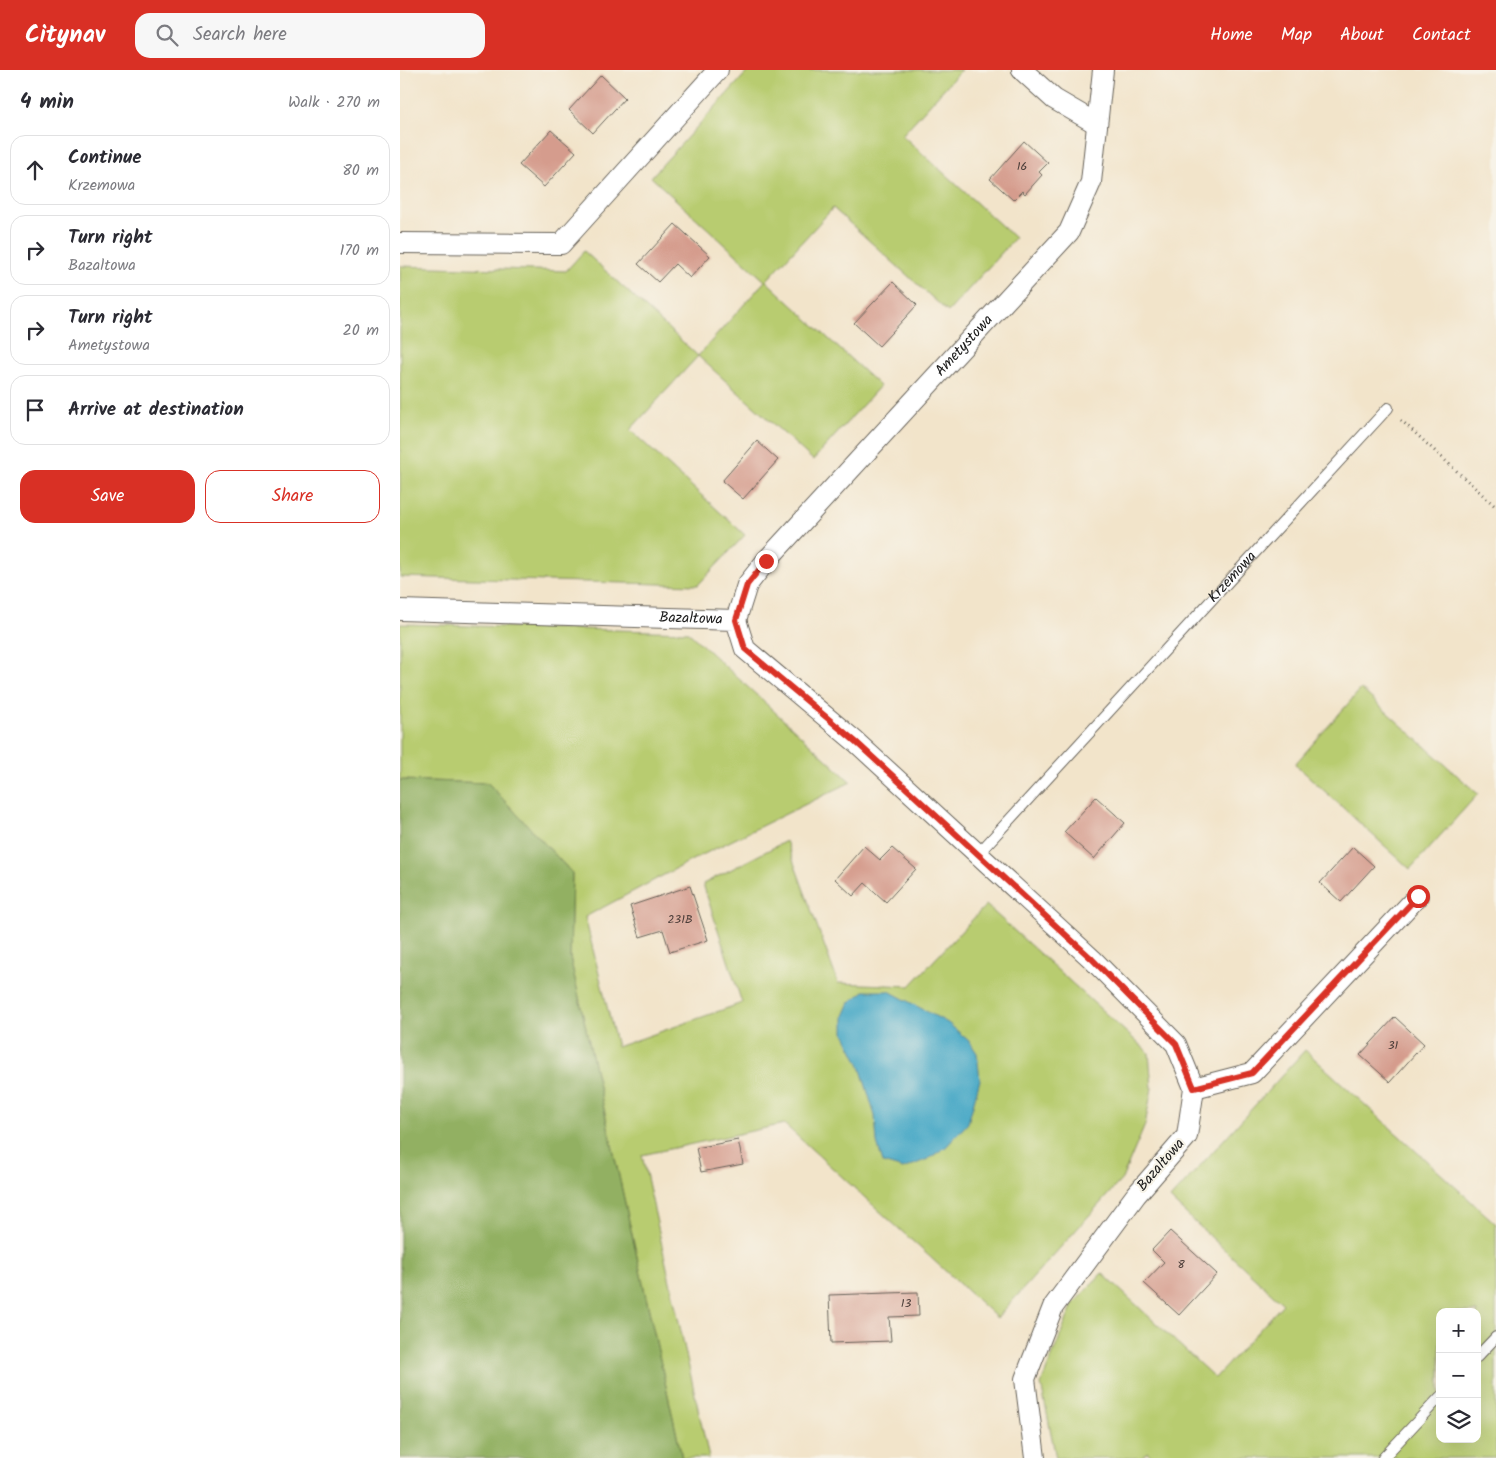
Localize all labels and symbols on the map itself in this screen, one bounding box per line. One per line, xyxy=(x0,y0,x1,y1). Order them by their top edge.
house number: 16 xyxy=(1017,157,1027,176)
street label: Ametystowa xyxy=(929,309,999,382)
street label: Krzemowa xyxy=(1202,546,1263,609)
route end xyxy=(755,550,778,573)
street label: Bazaltowa xyxy=(659,606,723,632)
route start xyxy=(1407,885,1430,908)
house number: 231B xyxy=(667,910,693,929)
house number: 31 xyxy=(1388,1036,1399,1055)
street label: Bazaltowa xyxy=(1131,1133,1191,1197)
house number: 8 xyxy=(1177,1255,1185,1274)
house number: 13 xyxy=(901,1294,911,1313)

